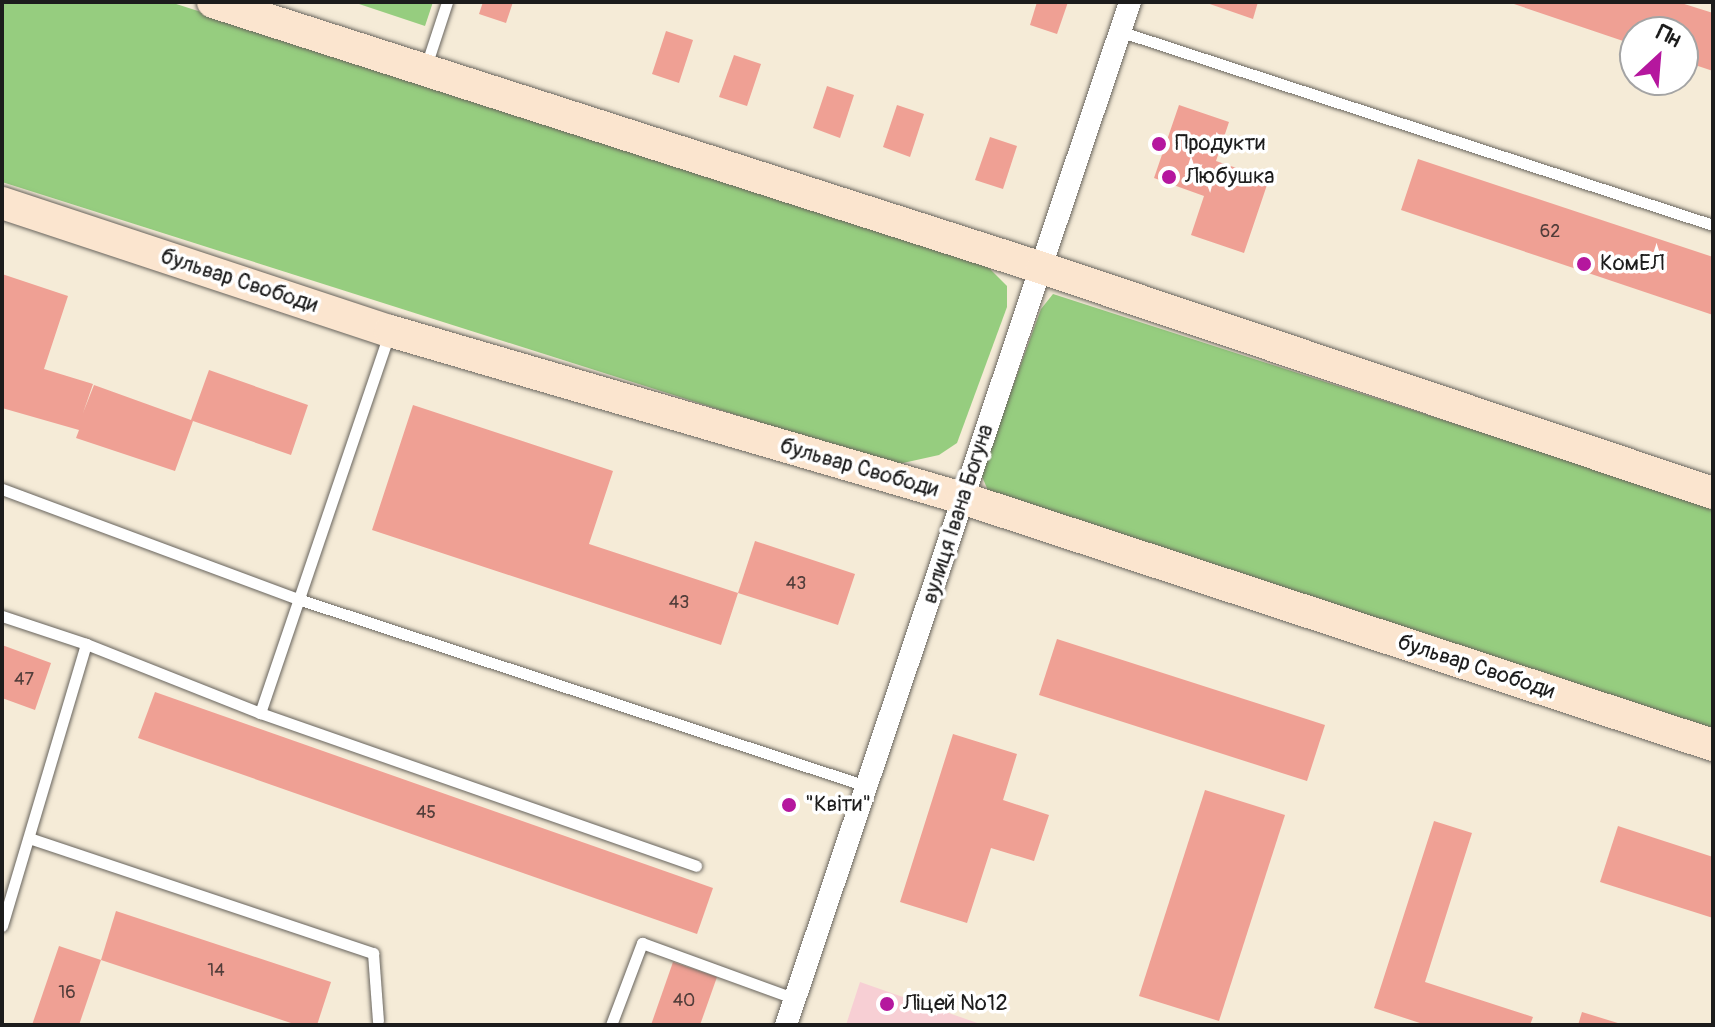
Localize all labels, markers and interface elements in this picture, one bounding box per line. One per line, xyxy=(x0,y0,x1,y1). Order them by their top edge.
north arrow xyxy=(1619,16,1699,96)
text: Пн xyxy=(1652,18,1686,54)
place label: Продукти xyxy=(1175,131,1265,157)
marker: Продукти xyxy=(1150,135,1168,153)
place label: Любушка xyxy=(1185,164,1275,190)
marker: Любушка xyxy=(1160,168,1178,186)
house number: 62 xyxy=(1540,221,1560,243)
street label: бульвар Свободи xyxy=(157,243,321,319)
place label: КомЕЛ xyxy=(1600,251,1664,277)
marker: КомЕЛ xyxy=(1575,255,1593,273)
street label: вулиця Івана Богуна xyxy=(917,421,999,607)
street label: бульвар Свободи xyxy=(777,433,941,503)
house number: 43 xyxy=(786,573,806,595)
house number: 43 xyxy=(669,592,689,614)
street label: бульвар Свободи xyxy=(1394,629,1558,705)
house number: 47 xyxy=(14,669,34,691)
place label: "Квіти" xyxy=(805,792,871,818)
marker: "Квіти" xyxy=(780,796,798,814)
house number: 45 xyxy=(416,802,436,824)
house number: 14 xyxy=(207,960,225,982)
house number: 16 xyxy=(58,982,76,1004)
house number: 40 xyxy=(673,990,695,1012)
place label: Ліцей №12 xyxy=(903,991,1008,1017)
marker: Ліцей №12 xyxy=(878,995,896,1013)

